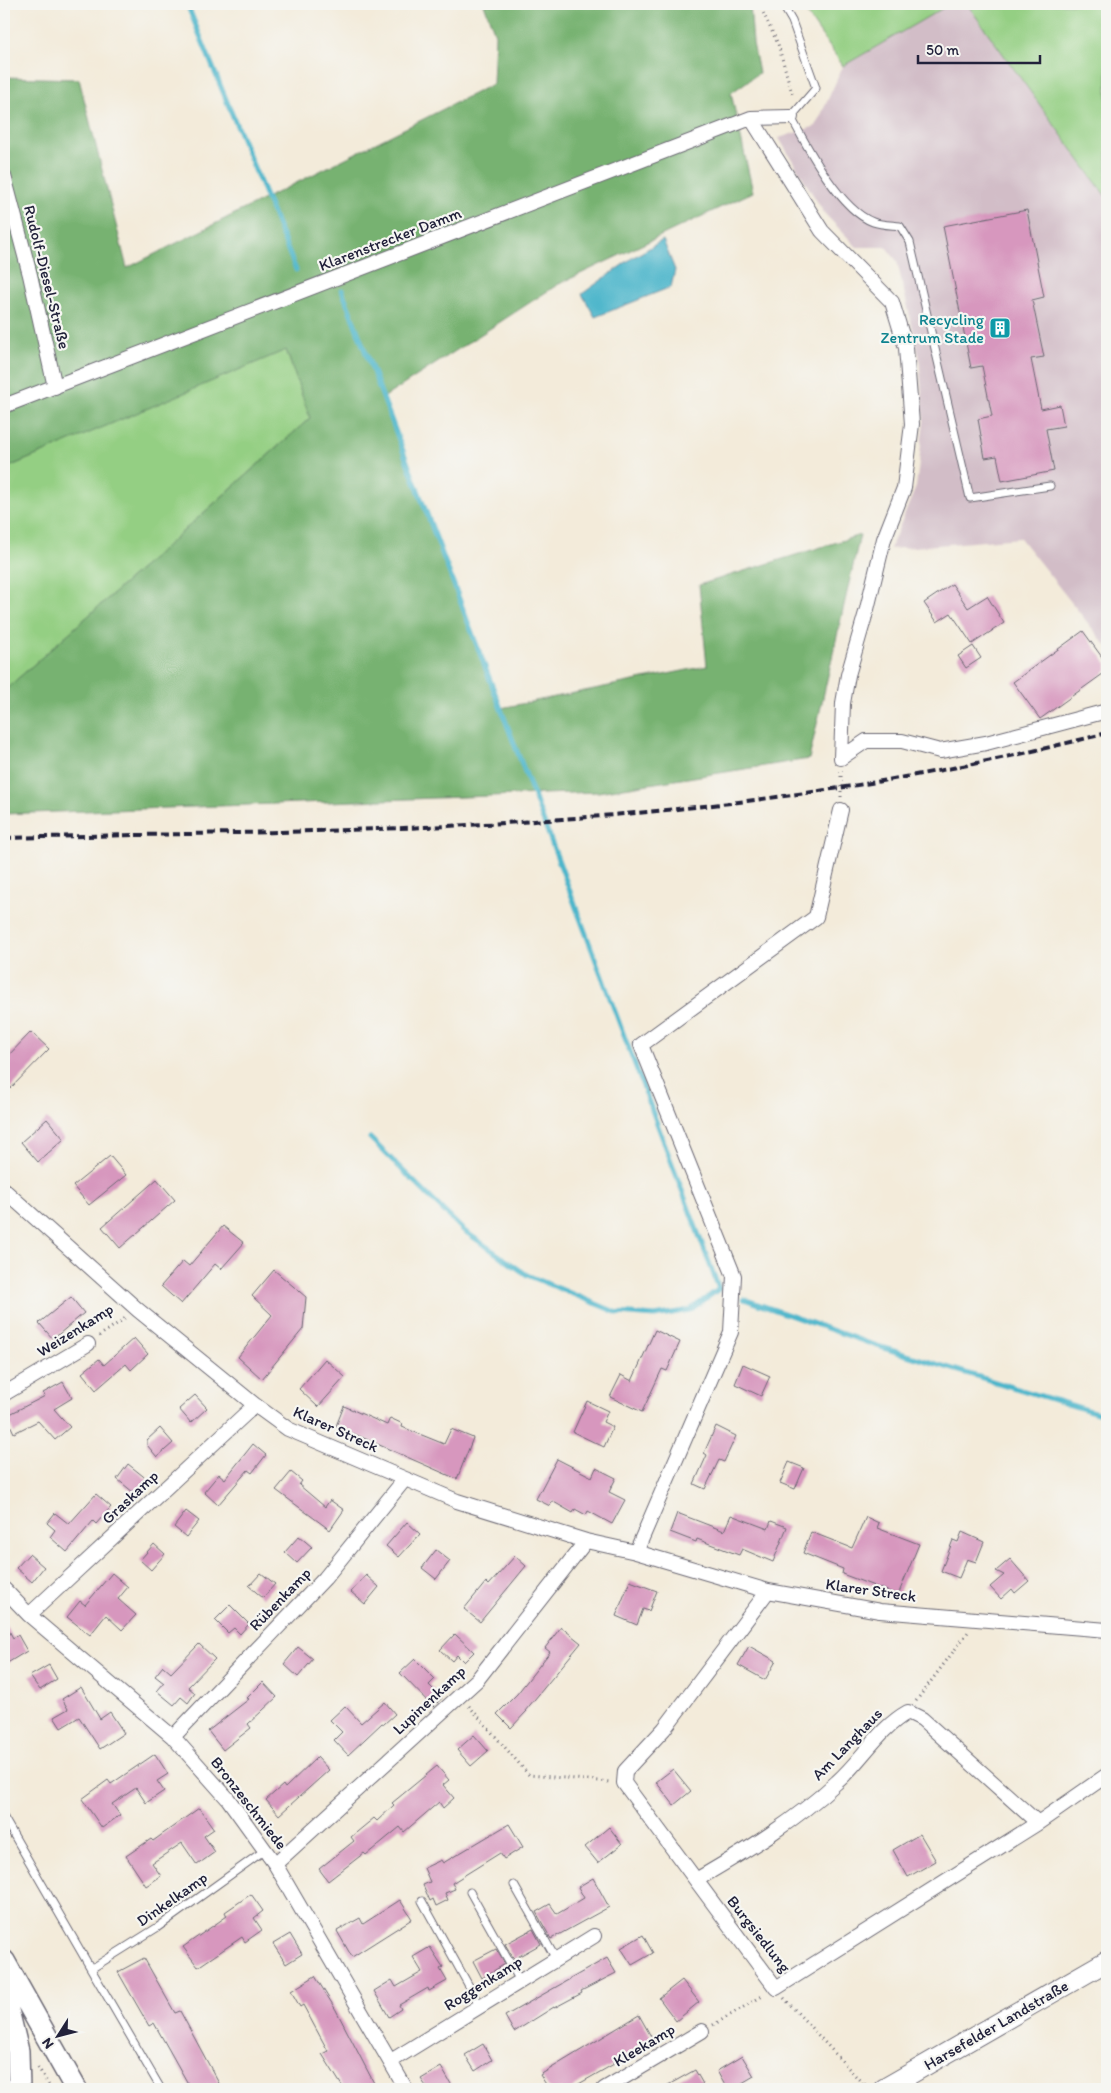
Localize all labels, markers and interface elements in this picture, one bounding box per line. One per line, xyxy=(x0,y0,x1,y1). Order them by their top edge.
scale bar xyxy=(918,32,1041,64)
text: 50 m xyxy=(926,41,959,59)
street label: Rudolf-Diesel-Straße xyxy=(20,203,74,351)
street label: Klarenstrecker Damm xyxy=(316,203,464,275)
place label: Recycling Zentrum Stade xyxy=(880,310,985,347)
building icon: Recycling Zentrum Stade xyxy=(988,316,1012,340)
street label: Weizenkamp xyxy=(33,1299,117,1361)
street label: Klarer Streck xyxy=(290,1402,382,1457)
street label: Graskamp xyxy=(98,1466,162,1528)
street label: Rübenkamp xyxy=(245,1563,315,1635)
street label: Klarer Streck xyxy=(825,1574,918,1606)
street label: Lupinenkamp xyxy=(389,1661,469,1739)
street label: Am Langhaus xyxy=(808,1704,886,1784)
street label: Bronzeschmiede xyxy=(207,1753,291,1853)
street label: Dinkelkamp xyxy=(133,1868,211,1930)
street label: Burgsiedlung xyxy=(723,1892,795,1977)
street label: Roggenkamp xyxy=(440,1951,526,2015)
street label: Harsefelder Landstraße xyxy=(920,1976,1072,2074)
north arrow xyxy=(32,2010,82,2060)
street label: Kleekamp xyxy=(610,2019,678,2071)
text: N xyxy=(38,2035,58,2052)

